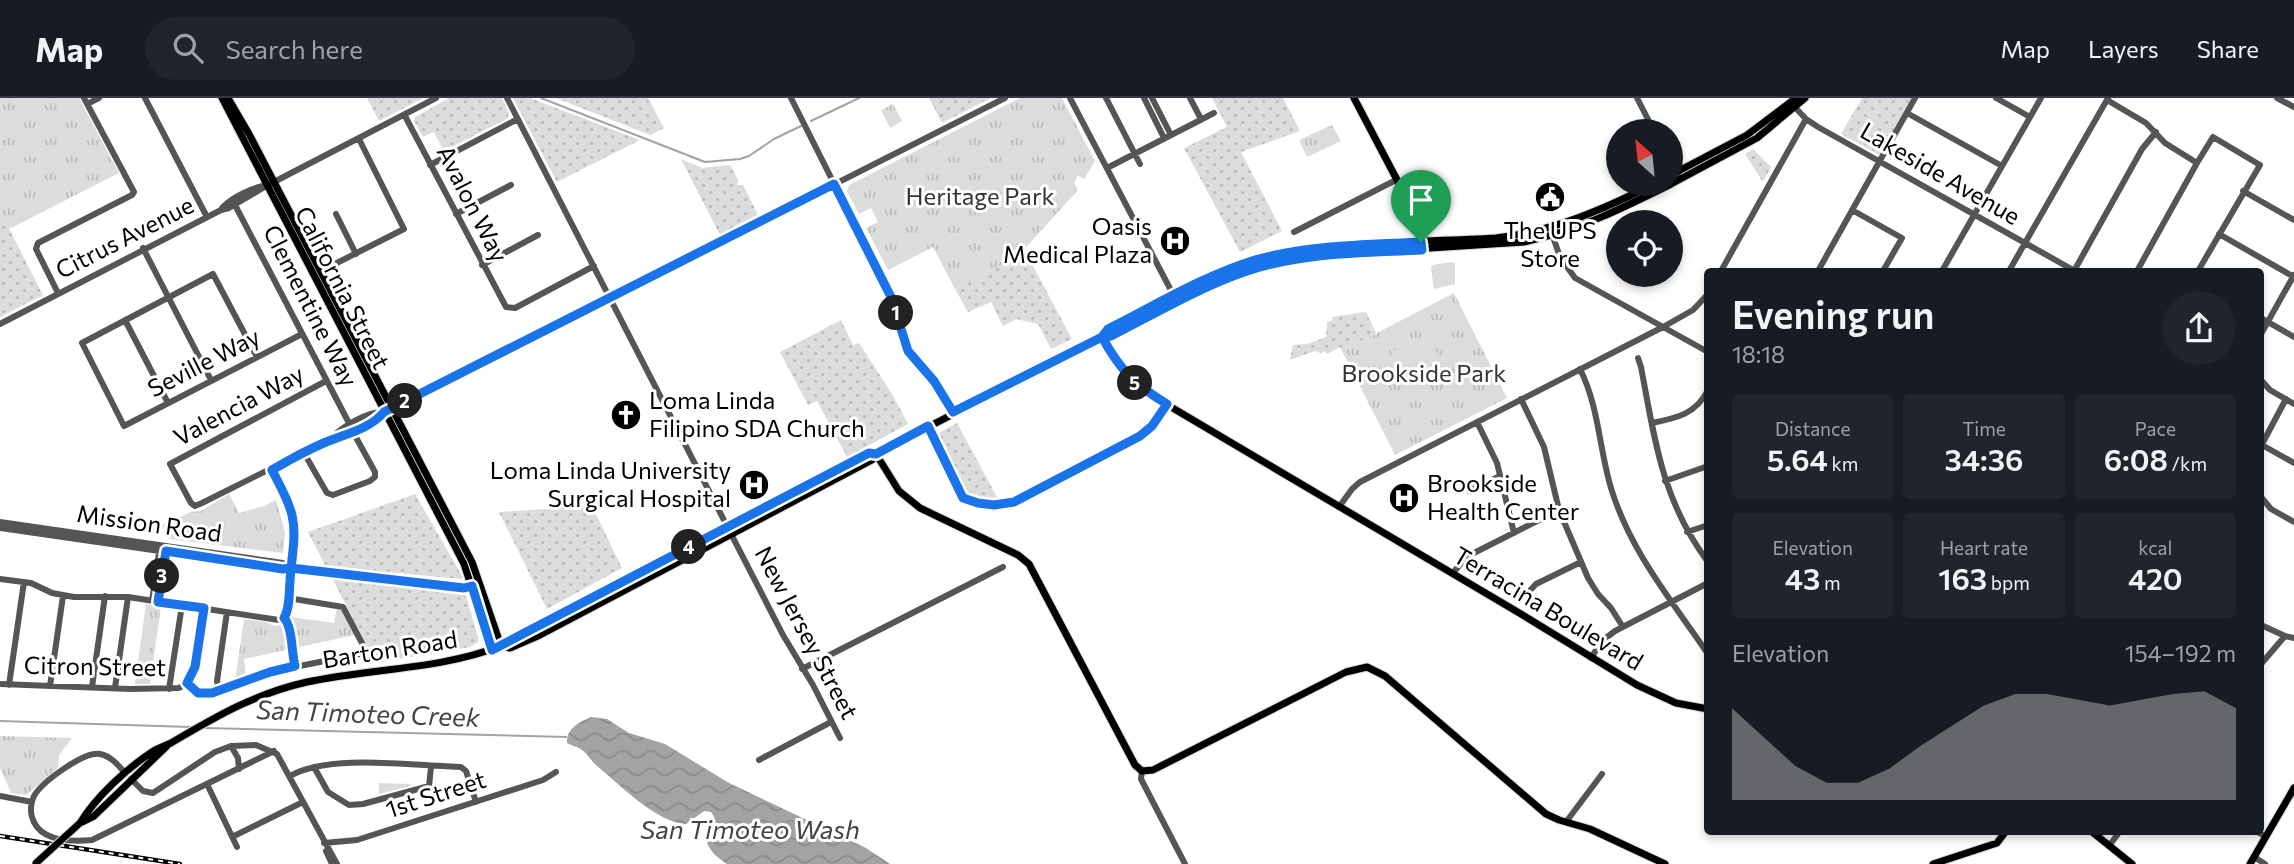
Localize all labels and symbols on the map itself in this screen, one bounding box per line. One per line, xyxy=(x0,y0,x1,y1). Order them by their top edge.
street label: Lakeside Avenue xyxy=(1856,115,2026,230)
north arrow xyxy=(1606,119,1684,196)
street label: Avalon Way xyxy=(432,140,515,266)
pin xyxy=(1391,170,1451,242)
public building icon: The UPS Store xyxy=(1533,180,1567,214)
park label: Heritage Park xyxy=(905,181,1055,210)
street label: Citrus Avenue xyxy=(50,189,198,284)
street label: California Street xyxy=(290,201,397,374)
place label: Oasis Medical Plaza xyxy=(1003,211,1152,268)
place label: The UPS Store xyxy=(1503,215,1597,272)
street label: Clementine Way xyxy=(258,220,365,391)
hospital icon: Oasis Medical Plaza xyxy=(1158,224,1192,258)
pin: 1 xyxy=(878,296,914,330)
street label: Seville Way xyxy=(142,321,264,402)
street label: Valencia Way xyxy=(168,358,308,451)
park label: Brookside Park xyxy=(1342,358,1506,387)
pin: 5 xyxy=(1118,366,1152,400)
pin: 2 xyxy=(388,384,422,418)
place label: Loma Linda Filipino SDA Church xyxy=(649,385,865,442)
church icon: Loma Linda Filipino SDA Church xyxy=(609,398,643,432)
place label: Loma Linda University Surgical Hospital xyxy=(490,455,731,512)
hospital icon: Loma Linda University Surgical Hospital xyxy=(737,468,771,502)
place label: Brookside Health Center xyxy=(1427,468,1580,525)
hospital icon: Brookside Health Center xyxy=(1387,481,1421,515)
street label: Mission Road xyxy=(75,498,223,547)
pin: 4 xyxy=(672,530,706,564)
street label: Terracina Boulevard xyxy=(1449,540,1649,676)
street label: New Jersey Street xyxy=(750,541,865,724)
pin: 3 xyxy=(144,559,180,594)
street label: Barton Road xyxy=(320,624,459,673)
street label: Citron Street xyxy=(24,650,166,681)
water label: San Timoteo Creek xyxy=(256,693,481,732)
street label: 1st Street xyxy=(382,764,489,823)
water label: San Timoteo Wash xyxy=(640,813,860,844)

